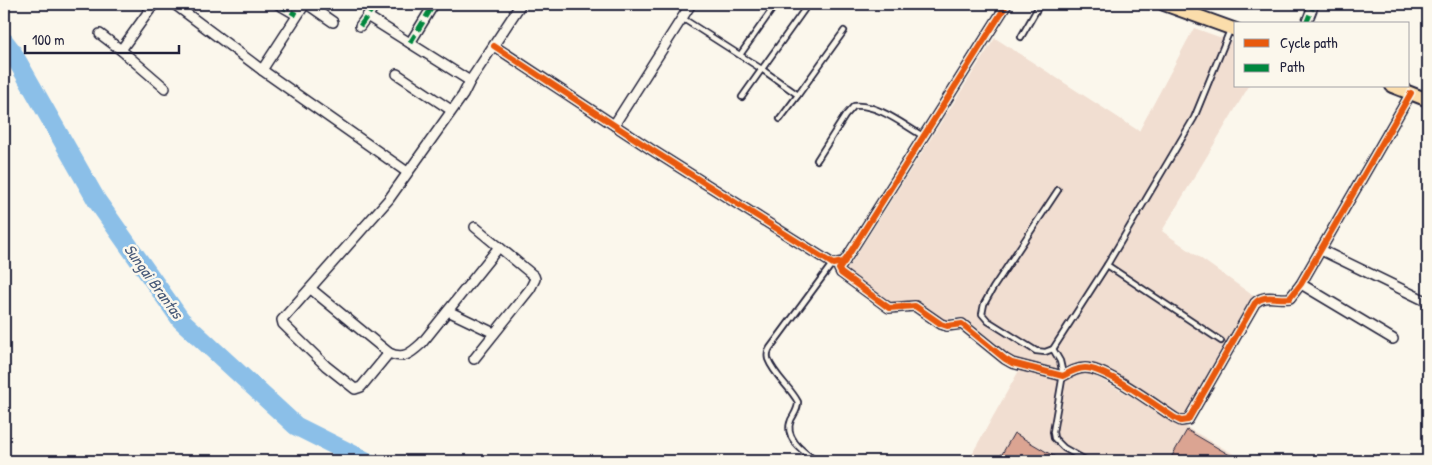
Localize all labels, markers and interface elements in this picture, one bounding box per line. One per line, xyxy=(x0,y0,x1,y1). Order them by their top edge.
scale bar xyxy=(25,22,179,54)
legend xyxy=(1234,22,1410,88)
text: 100 m xyxy=(32,29,65,50)
text: Cycle path xyxy=(1280,32,1338,53)
text: Path xyxy=(1280,56,1305,77)
water label: Sungai Brantas xyxy=(119,239,190,324)

